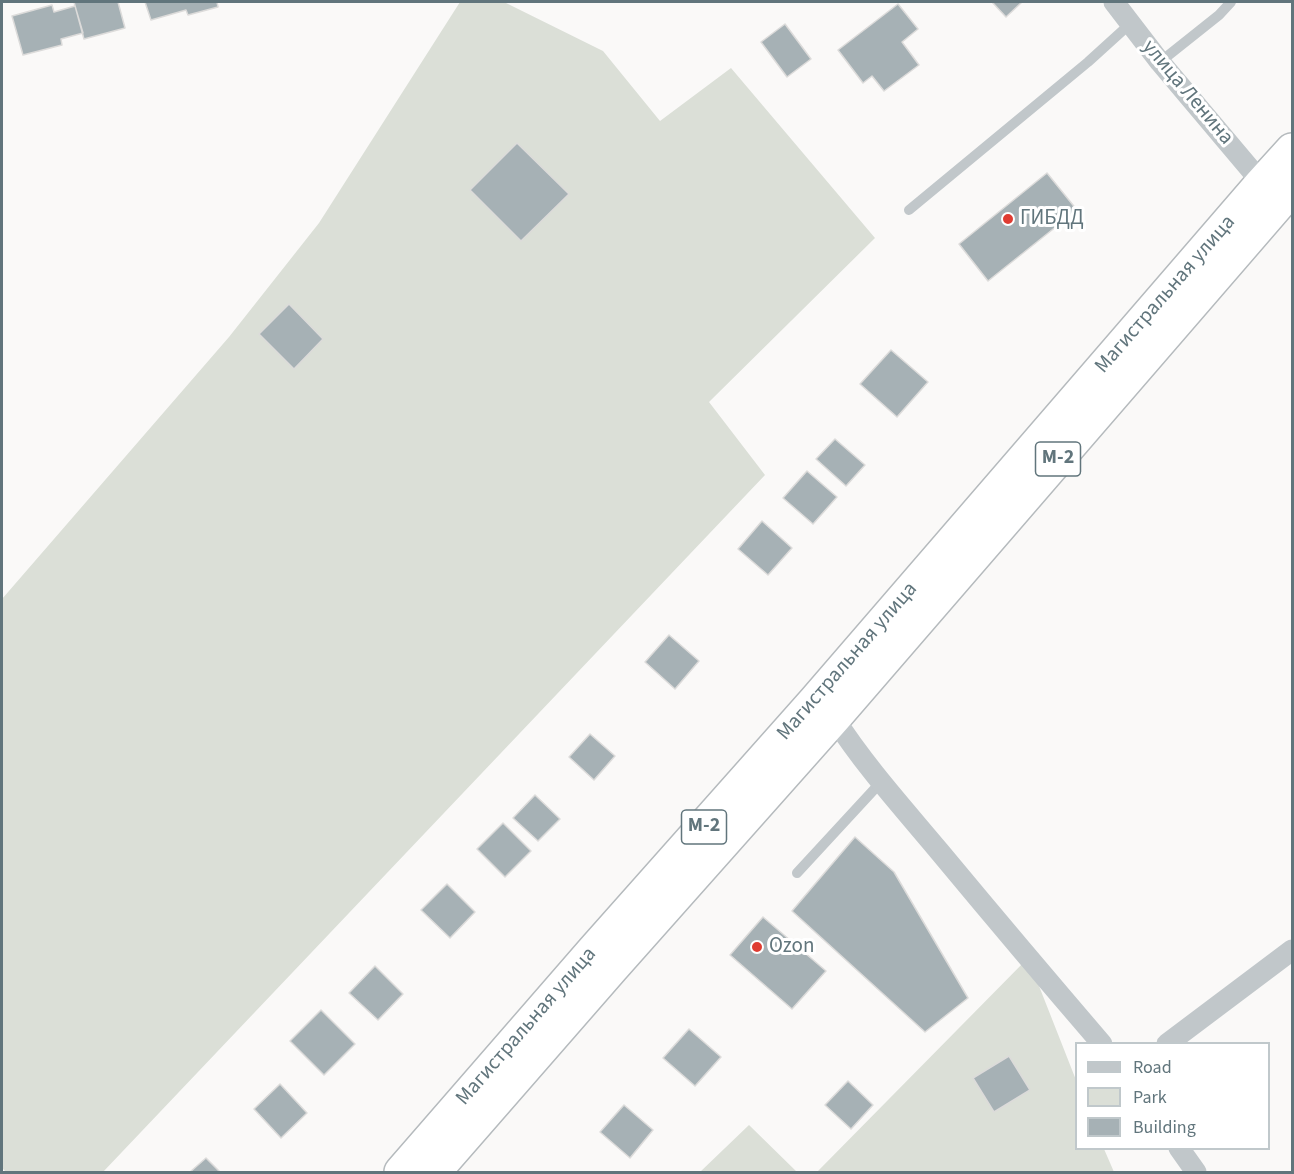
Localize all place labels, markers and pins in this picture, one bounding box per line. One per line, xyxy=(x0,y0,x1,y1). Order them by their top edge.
place label: ГИБДД xyxy=(1020,206,1084,232)
marker: ГИБДД xyxy=(1001,212,1015,226)
place label: Ozon xyxy=(769,934,814,960)
marker: Ozon xyxy=(750,940,764,954)

